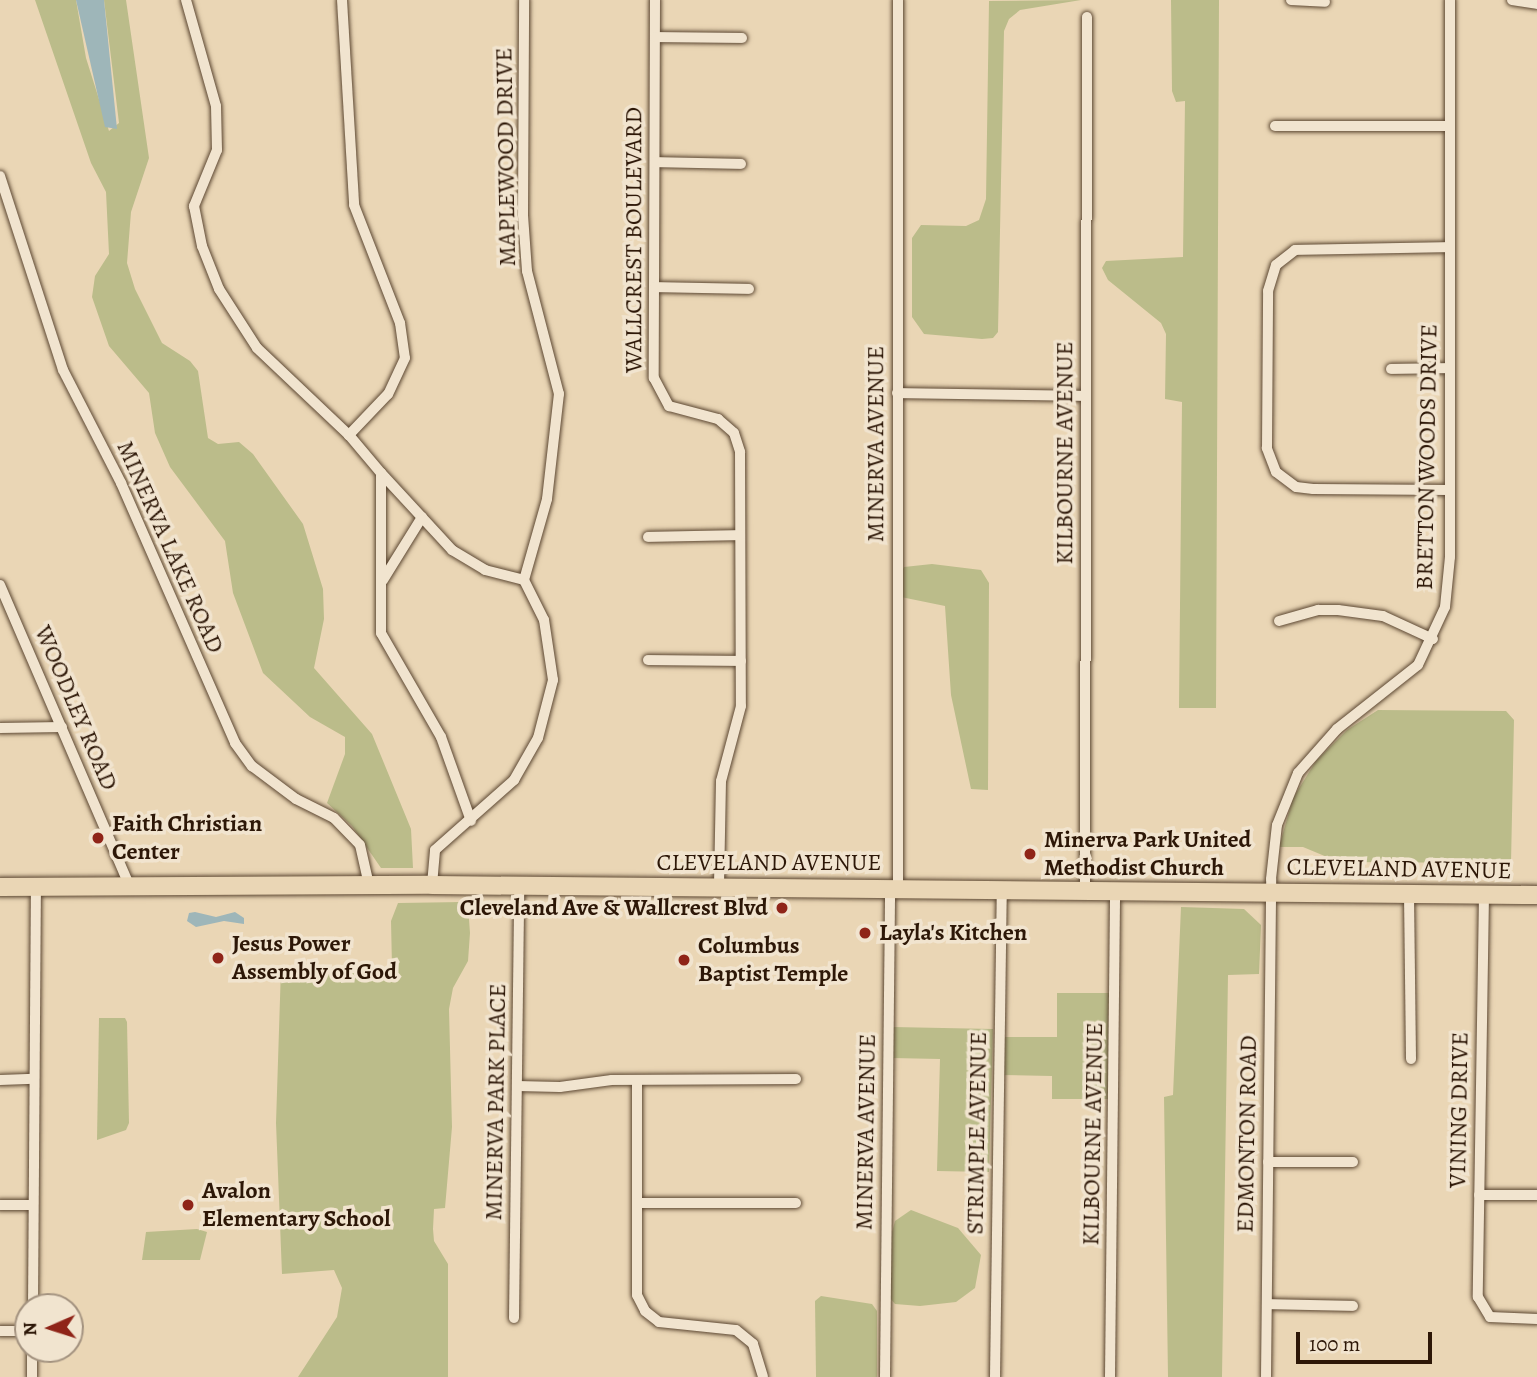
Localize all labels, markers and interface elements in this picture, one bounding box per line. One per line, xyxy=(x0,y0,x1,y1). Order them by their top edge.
street label: MAPLEWOOD DRIVE xyxy=(490,47,522,267)
street label: WALLCREST BOULEVARD xyxy=(620,107,648,373)
street label: BRETTON WOODS DRIVE xyxy=(1410,324,1444,590)
street label: KILBOURNE AVENUE xyxy=(1051,341,1079,565)
street label: MINERVA AVENUE xyxy=(862,346,890,542)
street label: MINERVA LAKE ROAD xyxy=(110,436,230,658)
street label: WOODLEY ROAD xyxy=(28,621,124,795)
place label: Faith Christian Center xyxy=(112,810,262,866)
place label: Minerva Park United Methodist Church xyxy=(1044,826,1251,882)
marker: Faith Christian Center xyxy=(90,830,106,846)
marker: Minerva Park United Methodist Church xyxy=(1022,846,1038,862)
street label: CLEVELAND AVENUE xyxy=(657,849,881,877)
street label: CLEVELAND AVENUE xyxy=(1286,853,1512,885)
place label: Cleveland Ave & Wallcrest Blvd xyxy=(460,894,768,922)
marker: Cleveland Ave & Wallcrest Blvd xyxy=(774,900,790,916)
place label: Layla's Kitchen xyxy=(879,919,1027,947)
marker: Layla's Kitchen xyxy=(857,925,873,941)
place label: Jesus Power Assembly of God xyxy=(232,930,397,986)
place label: Columbus Baptist Temple xyxy=(698,932,848,988)
marker: Jesus Power Assembly of God xyxy=(210,950,226,966)
marker: Columbus Baptist Temple xyxy=(676,952,692,968)
street label: MINERVA PARK PLACE xyxy=(480,983,512,1221)
street label: KILBOURNE AVENUE xyxy=(1077,1022,1109,1246)
street label: STRIMPLE AVENUE xyxy=(961,1031,993,1235)
street label: VINING DRIVE xyxy=(1443,1032,1475,1188)
street label: MINERVA AVENUE xyxy=(850,1034,882,1230)
street label: EDMONTON ROAD xyxy=(1231,1035,1263,1233)
place label: Avalon Elementary School xyxy=(202,1177,390,1233)
marker: Avalon Elementary School xyxy=(180,1197,196,1213)
north arrow xyxy=(14,1293,84,1363)
scale bar xyxy=(1299,1318,1436,1362)
text: N xyxy=(17,1321,43,1337)
text: 100 m xyxy=(1309,1330,1360,1358)

